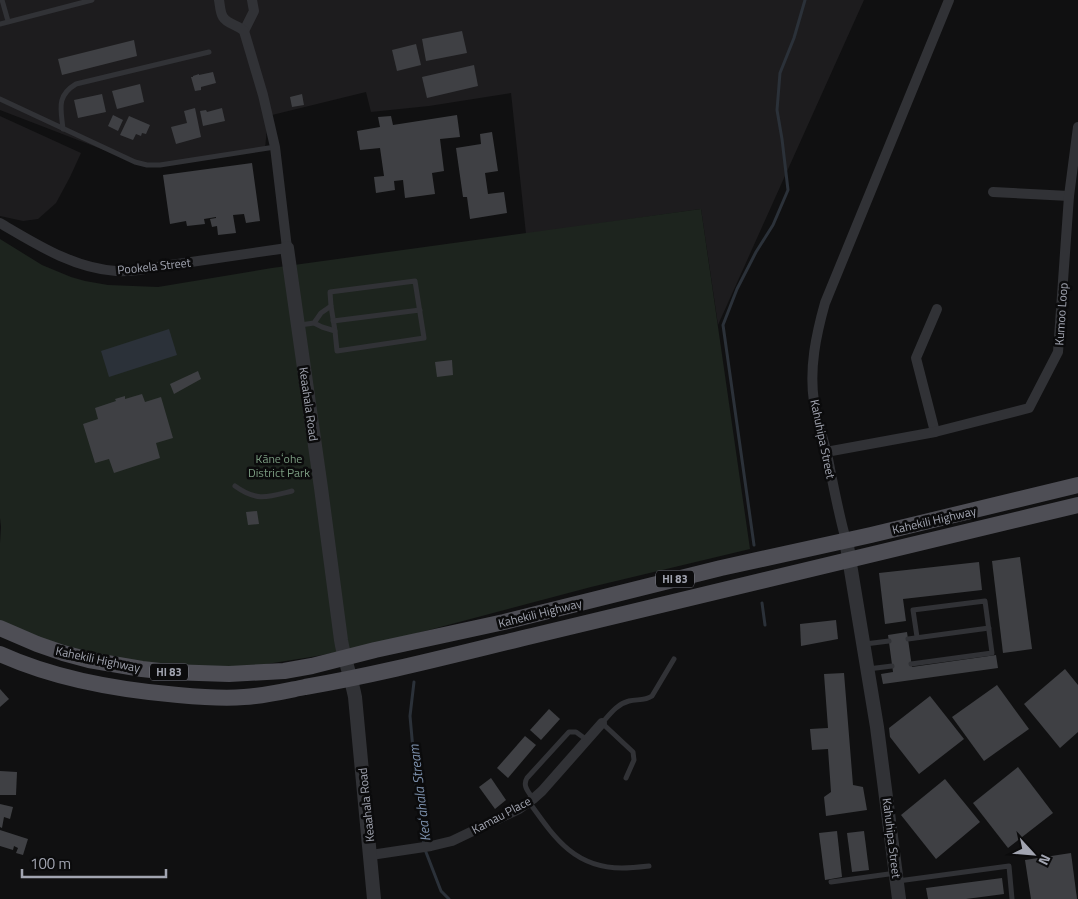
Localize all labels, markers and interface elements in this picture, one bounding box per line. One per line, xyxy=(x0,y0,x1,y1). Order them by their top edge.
street label: Pookela Street xyxy=(116,253,192,279)
street label: Kumoo Loop xyxy=(1049,282,1073,346)
street label: Keaahala Road xyxy=(294,366,324,442)
street label: Kahuhipa Street xyxy=(805,398,841,481)
park label: Kāneʻohe District Park xyxy=(248,449,310,482)
street label: Kahekili Highway xyxy=(890,501,978,539)
road number: HI 83 xyxy=(656,570,694,588)
street label: Kahekili Highway xyxy=(496,593,584,633)
street label: Kahekili Highway xyxy=(54,641,142,677)
road number: HI 83 xyxy=(150,664,188,680)
water label: Keaʻahala Stream xyxy=(402,742,435,843)
street label: Keaahala Road xyxy=(353,767,379,843)
street label: Kamau Place xyxy=(468,791,534,839)
street label: Kahuhipa Street xyxy=(878,797,906,880)
north arrow xyxy=(1008,829,1058,879)
scale bar xyxy=(22,846,166,878)
text: N xyxy=(1034,851,1057,869)
text: 100 m xyxy=(30,852,71,875)

